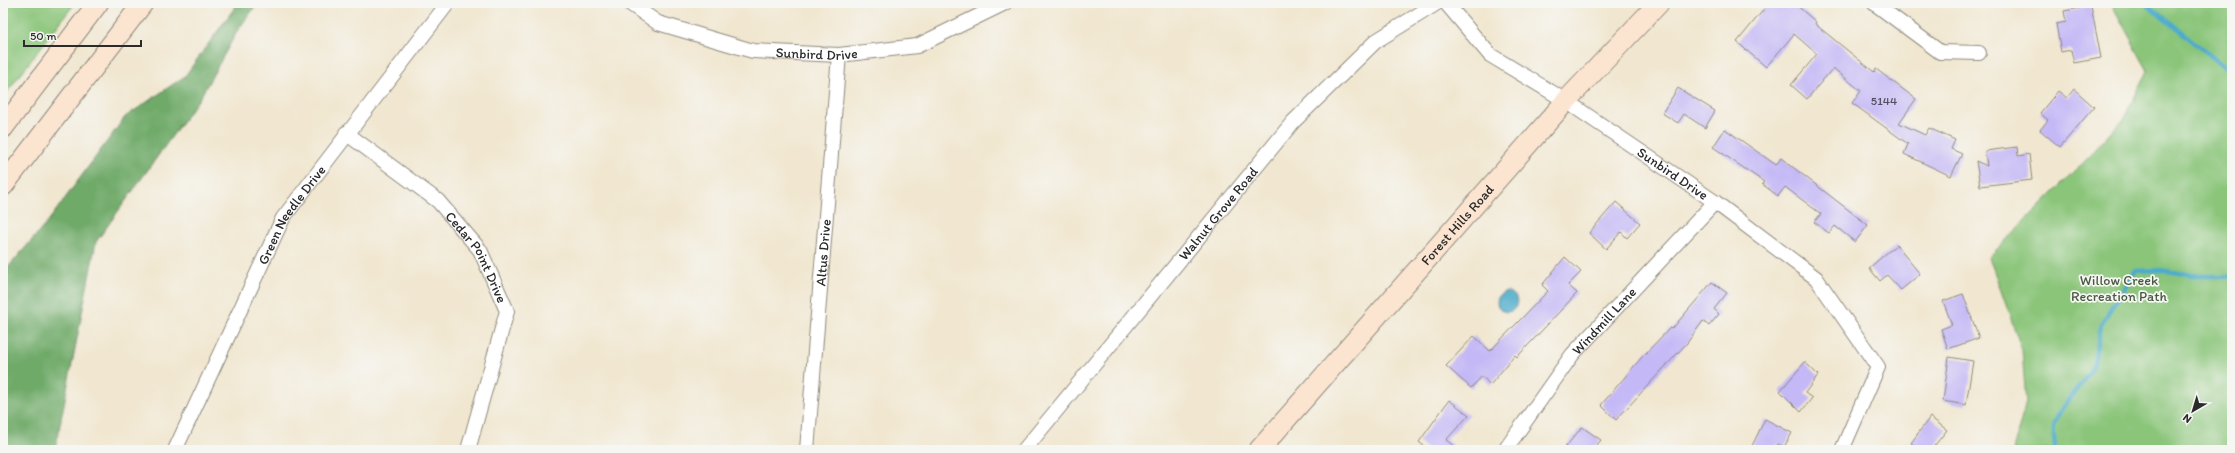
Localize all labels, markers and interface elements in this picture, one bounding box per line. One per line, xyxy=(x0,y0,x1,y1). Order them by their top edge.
scale bar xyxy=(24,22,141,48)
text: 50 m xyxy=(30,29,56,43)
street label: Sunbird Drive xyxy=(775,44,859,64)
house number: 5144 xyxy=(1871,94,1897,108)
street label: Sunbird Drive xyxy=(1634,144,1712,204)
street label: Green Needle Drive xyxy=(255,162,330,267)
street label: Walnut Grove Road xyxy=(1175,163,1262,264)
street label: Forest Hills Road xyxy=(1417,181,1498,269)
street label: Cedar Point Drive xyxy=(442,208,510,306)
street label: Altus Drive xyxy=(812,218,835,287)
park label: Willow Creek Recreation Path xyxy=(2071,272,2167,305)
street label: Windmill Lane xyxy=(1569,284,1640,359)
north arrow xyxy=(2173,391,2213,431)
text: N xyxy=(2180,411,2194,426)

